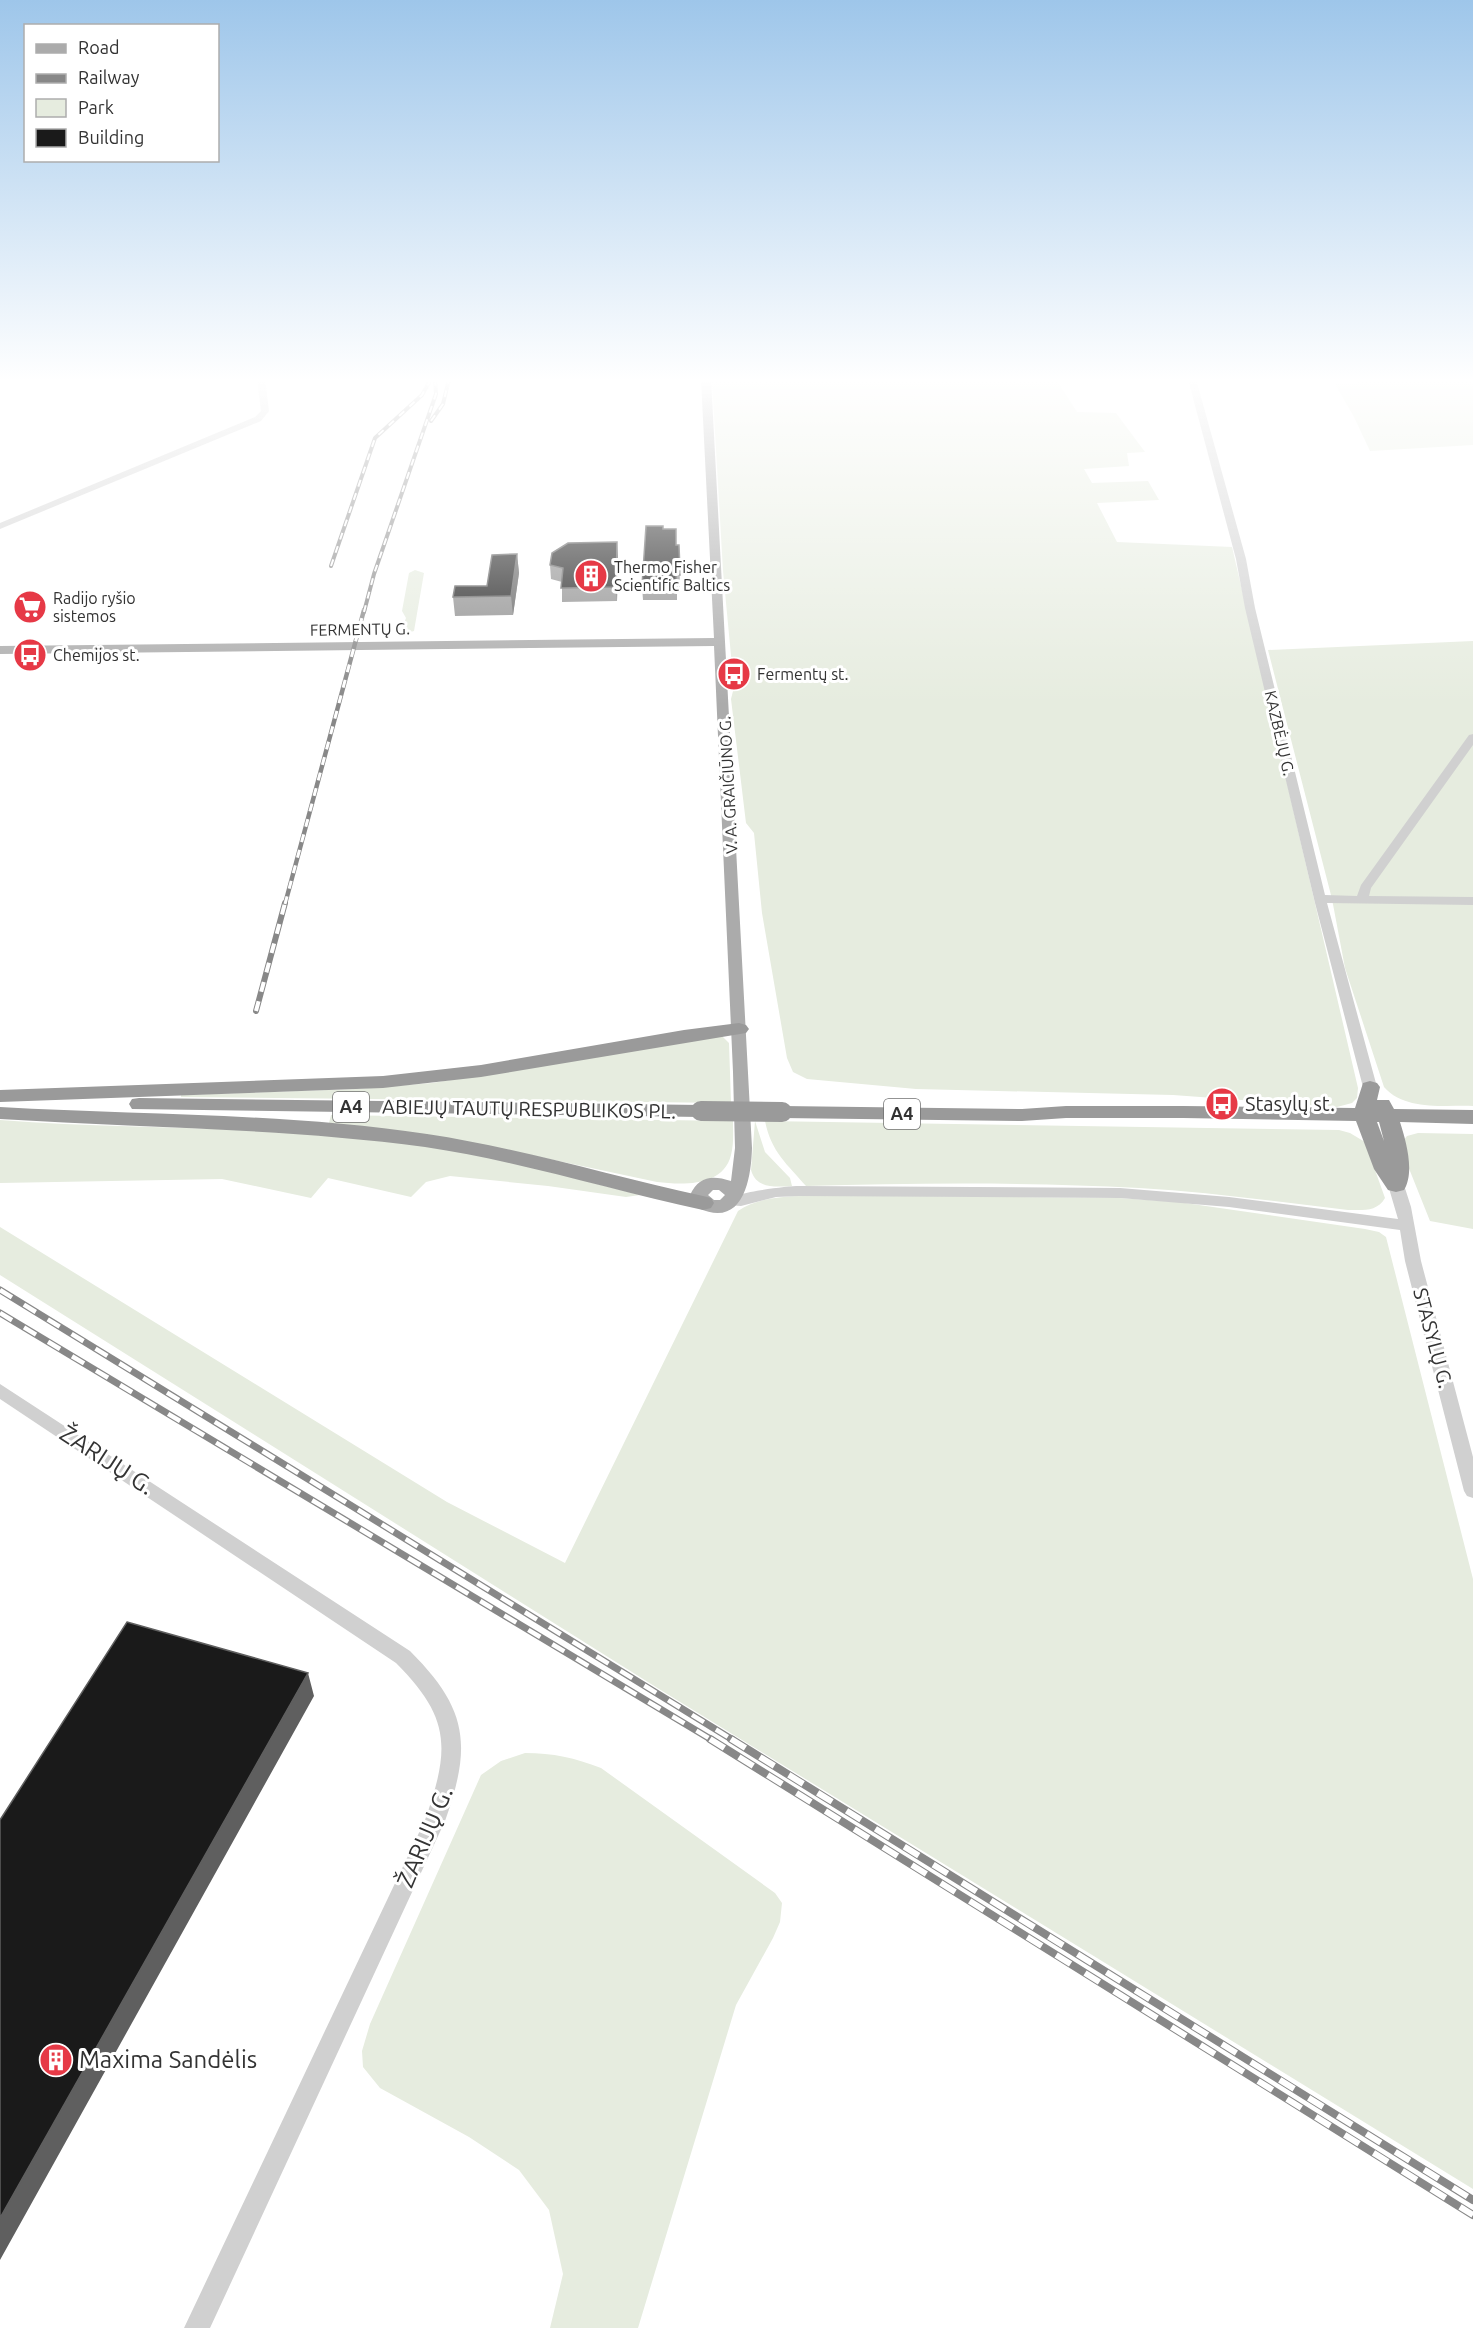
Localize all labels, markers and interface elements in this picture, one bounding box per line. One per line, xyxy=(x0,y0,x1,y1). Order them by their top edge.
legend xyxy=(24,24,219,162)
text: Road xyxy=(78,37,120,57)
text: Railway xyxy=(78,67,140,87)
text: Park xyxy=(78,97,114,117)
text: Building xyxy=(78,127,144,147)
building icon: Thermo Fisher Scientific Baltics xyxy=(573,558,609,594)
place label: Thermo Fisher Scientific Baltics xyxy=(614,558,730,594)
supermarket icon: Radijo ryšio sistemos xyxy=(12,589,48,625)
place label: Radijo ryšio sistemos xyxy=(53,589,136,625)
street label: FERMENTŲ G. xyxy=(310,619,410,639)
bus stop icon: Chemijos st. xyxy=(12,637,48,673)
place label: Chemijos st. xyxy=(53,646,140,664)
bus stop icon: Fermentų st. xyxy=(716,656,752,692)
place label: Fermentų st. xyxy=(757,665,849,683)
street label: KAZBĖJŲ G. xyxy=(1261,689,1299,777)
street label: V. A. GRAIČIŪNO G. xyxy=(714,716,741,854)
bus stop icon: Stasylų st. xyxy=(1204,1086,1240,1122)
road number: A4 xyxy=(333,1092,369,1122)
place label: Stasylų st. xyxy=(1245,1092,1335,1115)
street label: ABIEJŲ TAUTŲ RESPUBLIKOS PL. xyxy=(382,1094,676,1123)
road number: A4 xyxy=(884,1099,920,1129)
street label: STASYLŲ G. xyxy=(1409,1285,1458,1390)
street label: ŽARIJŲ G. xyxy=(55,1418,160,1500)
street label: ŽARIJŲ G. xyxy=(390,1782,458,1891)
building icon: Maxima Sandėlis xyxy=(38,2042,74,2078)
place label: Maxima Sandėlis xyxy=(79,2046,257,2073)

